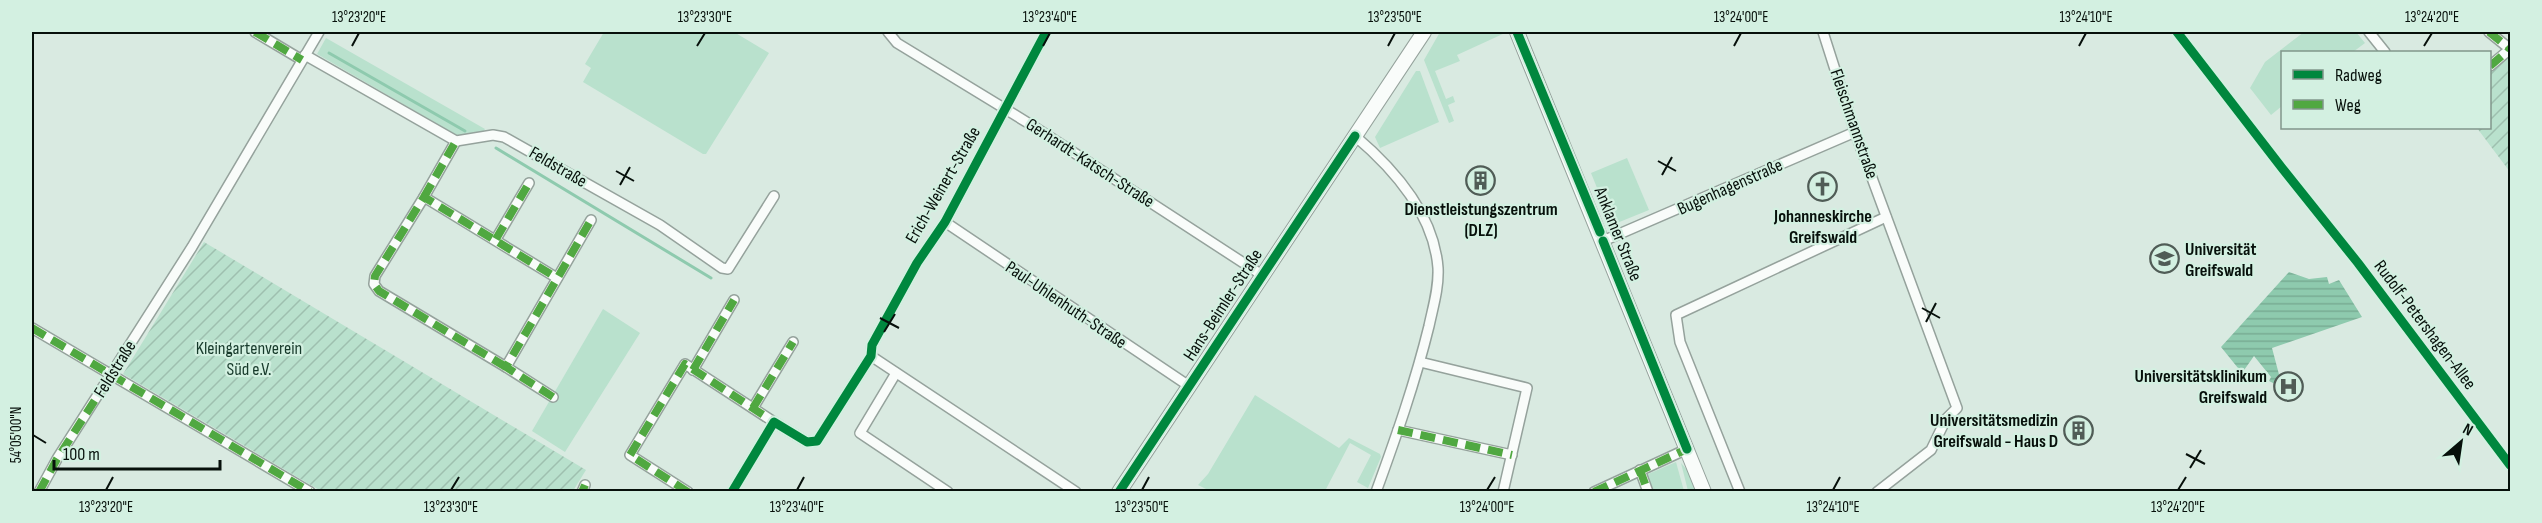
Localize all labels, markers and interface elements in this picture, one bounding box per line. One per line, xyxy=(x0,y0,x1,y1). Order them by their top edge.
text: 13°23'20"E xyxy=(332,8,386,27)
text: 13°23'30"E xyxy=(678,8,732,27)
text: 13°23'40"E xyxy=(1023,8,1077,27)
text: 13°23'50"E xyxy=(1368,8,1422,27)
text: 13°24'00"E xyxy=(1714,8,1768,27)
text: 13°24'10"E xyxy=(2059,8,2113,27)
text: 13°24'20"E xyxy=(2405,8,2459,27)
legend xyxy=(2281,51,2491,129)
text: Radweg xyxy=(2335,65,2382,86)
street label: Fleischmannstraße xyxy=(1825,66,1883,182)
text: Weg xyxy=(2335,95,2361,116)
street label: Gerhardt-Katsch-Straße xyxy=(1022,114,1158,212)
street label: Erich-Weinert-Straße xyxy=(901,123,985,247)
street label: Feldstraße xyxy=(525,142,591,192)
street label: Bugenhagenstraße xyxy=(1674,154,1786,220)
building icon: Dienstleistungszentrum (DLZ) xyxy=(1465,164,1497,196)
church icon: Johanneskirche Greifswald xyxy=(1807,171,1839,203)
street label: Anklamer Straße xyxy=(1589,183,1646,284)
place label: Dienstleistungszentrum (DLZ) xyxy=(1404,199,1558,241)
place label: Johanneskirche Greifswald xyxy=(1773,206,1872,248)
place label: Universität Greifswald xyxy=(2185,239,2256,281)
school or university icon: Universität Greifswald xyxy=(2148,243,2180,275)
street label: Hans-Beimler-Straße xyxy=(1179,245,1267,365)
street label: Rudolf-Petershagen-Allee xyxy=(2369,256,2481,394)
street label: Paul-Uhlenhuth-Straße xyxy=(1002,257,1130,353)
street label: Feldstraße xyxy=(89,337,141,401)
park label: Kleingartenverein Süd e.V. xyxy=(196,338,302,380)
place label: Universitätsklinikum Greifswald xyxy=(2135,366,2267,408)
hospital icon: Universitätsklinikum Greifswald xyxy=(2272,370,2304,402)
text: 54°05'00"N xyxy=(7,407,26,463)
place label: Universitätsmedizin Greifswald - Haus D xyxy=(1930,410,2058,452)
north arrow xyxy=(2431,412,2491,472)
building icon: Universitätsmedizin Greifswald - Haus D xyxy=(2063,414,2095,446)
text: N xyxy=(2459,420,2476,441)
scale bar xyxy=(54,433,220,471)
text: 100 m xyxy=(63,444,100,465)
text: 13°23'20"E xyxy=(79,498,133,517)
text: 13°23'30"E xyxy=(424,498,478,517)
text: 13°23'40"E xyxy=(770,498,824,517)
text: 13°23'50"E xyxy=(1115,498,1169,517)
text: 13°24'00"E xyxy=(1460,498,1514,517)
text: 13°24'10"E xyxy=(1806,498,1860,517)
text: 13°24'20"E xyxy=(2151,498,2205,517)

